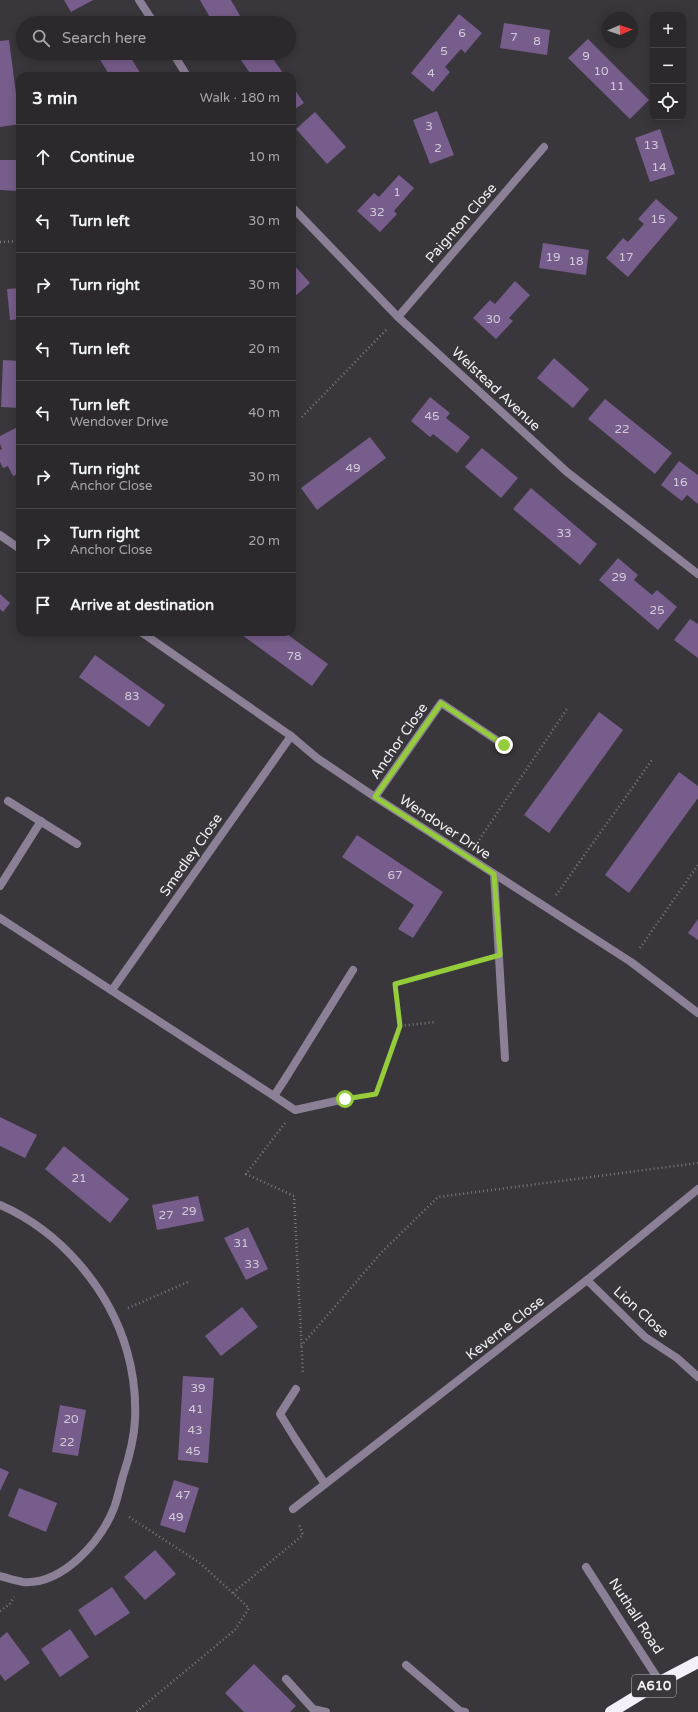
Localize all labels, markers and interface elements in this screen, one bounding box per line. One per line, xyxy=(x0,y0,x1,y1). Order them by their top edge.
north arrow xyxy=(602,12,638,48)
map controls xyxy=(650,12,686,120)
button: + xyxy=(650,12,686,48)
search box xyxy=(16,16,296,60)
house number: 6 xyxy=(458,26,466,40)
icon: search xyxy=(30,27,52,49)
text: Search here xyxy=(62,29,146,47)
house number: 7 xyxy=(510,30,518,44)
house number: 8 xyxy=(533,34,541,48)
house number: 5 xyxy=(440,44,448,58)
button: − xyxy=(650,48,686,84)
house number: 9 xyxy=(582,49,590,63)
house number: 10 xyxy=(593,64,609,78)
house number: 4 xyxy=(427,66,435,80)
house number: 11 xyxy=(609,79,625,93)
button: locate xyxy=(650,84,686,120)
text: 3 min xyxy=(32,88,77,109)
text: Walk · 180 m xyxy=(200,90,280,106)
house number: 3 xyxy=(425,119,433,133)
house number: 13 xyxy=(643,138,659,152)
house number: 2 xyxy=(434,141,442,155)
icon: ahead xyxy=(32,146,54,168)
text: Continue xyxy=(70,148,134,166)
text: 10 m xyxy=(248,149,280,165)
house number: 14 xyxy=(651,160,667,174)
street label: Paignton Close xyxy=(422,180,500,266)
house number: 1 xyxy=(393,185,401,199)
house number: 32 xyxy=(369,205,385,219)
icon: left xyxy=(32,210,54,232)
text: Turn left xyxy=(70,212,130,230)
house number: 15 xyxy=(650,212,666,226)
text: 30 m xyxy=(248,213,280,229)
house number: 19 xyxy=(545,250,561,264)
house number: 17 xyxy=(618,250,634,264)
house number: 18 xyxy=(568,254,584,268)
icon: right xyxy=(32,274,54,296)
text: Turn right xyxy=(70,276,140,294)
text: 30 m xyxy=(248,277,280,293)
house number: 30 xyxy=(485,312,501,326)
icon: left xyxy=(32,338,54,360)
text: Turn left xyxy=(70,340,130,358)
text: 20 m xyxy=(248,341,280,357)
street label: Welstead Avenue xyxy=(448,343,544,435)
text: Turn left xyxy=(70,396,130,414)
icon: left xyxy=(32,402,54,424)
text: 40 m xyxy=(248,405,280,421)
house number: 45 xyxy=(424,409,440,423)
text: Wendover Drive xyxy=(70,414,168,430)
house number: 22 xyxy=(614,422,630,436)
text: Turn right xyxy=(70,460,140,478)
house number: 49 xyxy=(345,461,361,475)
icon: right xyxy=(32,466,54,488)
text: 30 m xyxy=(248,469,280,485)
house number: 16 xyxy=(672,475,688,489)
text: Anchor Close xyxy=(70,478,152,494)
text: Turn right xyxy=(70,524,140,542)
house number: 33 xyxy=(556,526,572,540)
icon: right xyxy=(32,530,54,552)
text: 20 m xyxy=(248,533,280,549)
text: Anchor Close xyxy=(70,542,152,558)
house number: 29 xyxy=(611,570,627,584)
icon: arrive xyxy=(32,594,54,616)
text: Arrive at destination xyxy=(70,596,214,614)
house number: 25 xyxy=(649,603,665,617)
house number: 78 xyxy=(286,649,302,663)
house number: 83 xyxy=(124,689,140,703)
street label: Anchor Close xyxy=(367,700,431,782)
route end xyxy=(495,736,513,754)
street label: Wendover Drive xyxy=(396,791,494,863)
street label: Smedley Close xyxy=(156,810,226,900)
house number: 67 xyxy=(387,868,403,882)
route start xyxy=(336,1090,354,1108)
house number: 21 xyxy=(71,1171,87,1185)
house number: 29 xyxy=(181,1204,197,1218)
house number: 27 xyxy=(158,1208,174,1222)
house number: 31 xyxy=(233,1236,249,1250)
house number: 33 xyxy=(244,1257,260,1271)
street label: Lion Close xyxy=(610,1283,672,1341)
street label: Keverne Close xyxy=(463,1292,547,1364)
house number: 39 xyxy=(190,1381,206,1395)
house number: 41 xyxy=(188,1402,204,1416)
house number: 20 xyxy=(63,1412,79,1426)
house number: 43 xyxy=(187,1423,203,1437)
house number: 22 xyxy=(59,1435,75,1449)
house number: 45 xyxy=(185,1444,201,1458)
house number: 47 xyxy=(175,1488,191,1502)
house number: 49 xyxy=(168,1510,184,1524)
street label: Nuthall Road xyxy=(605,1575,667,1657)
road number: A610 xyxy=(632,1675,676,1697)

